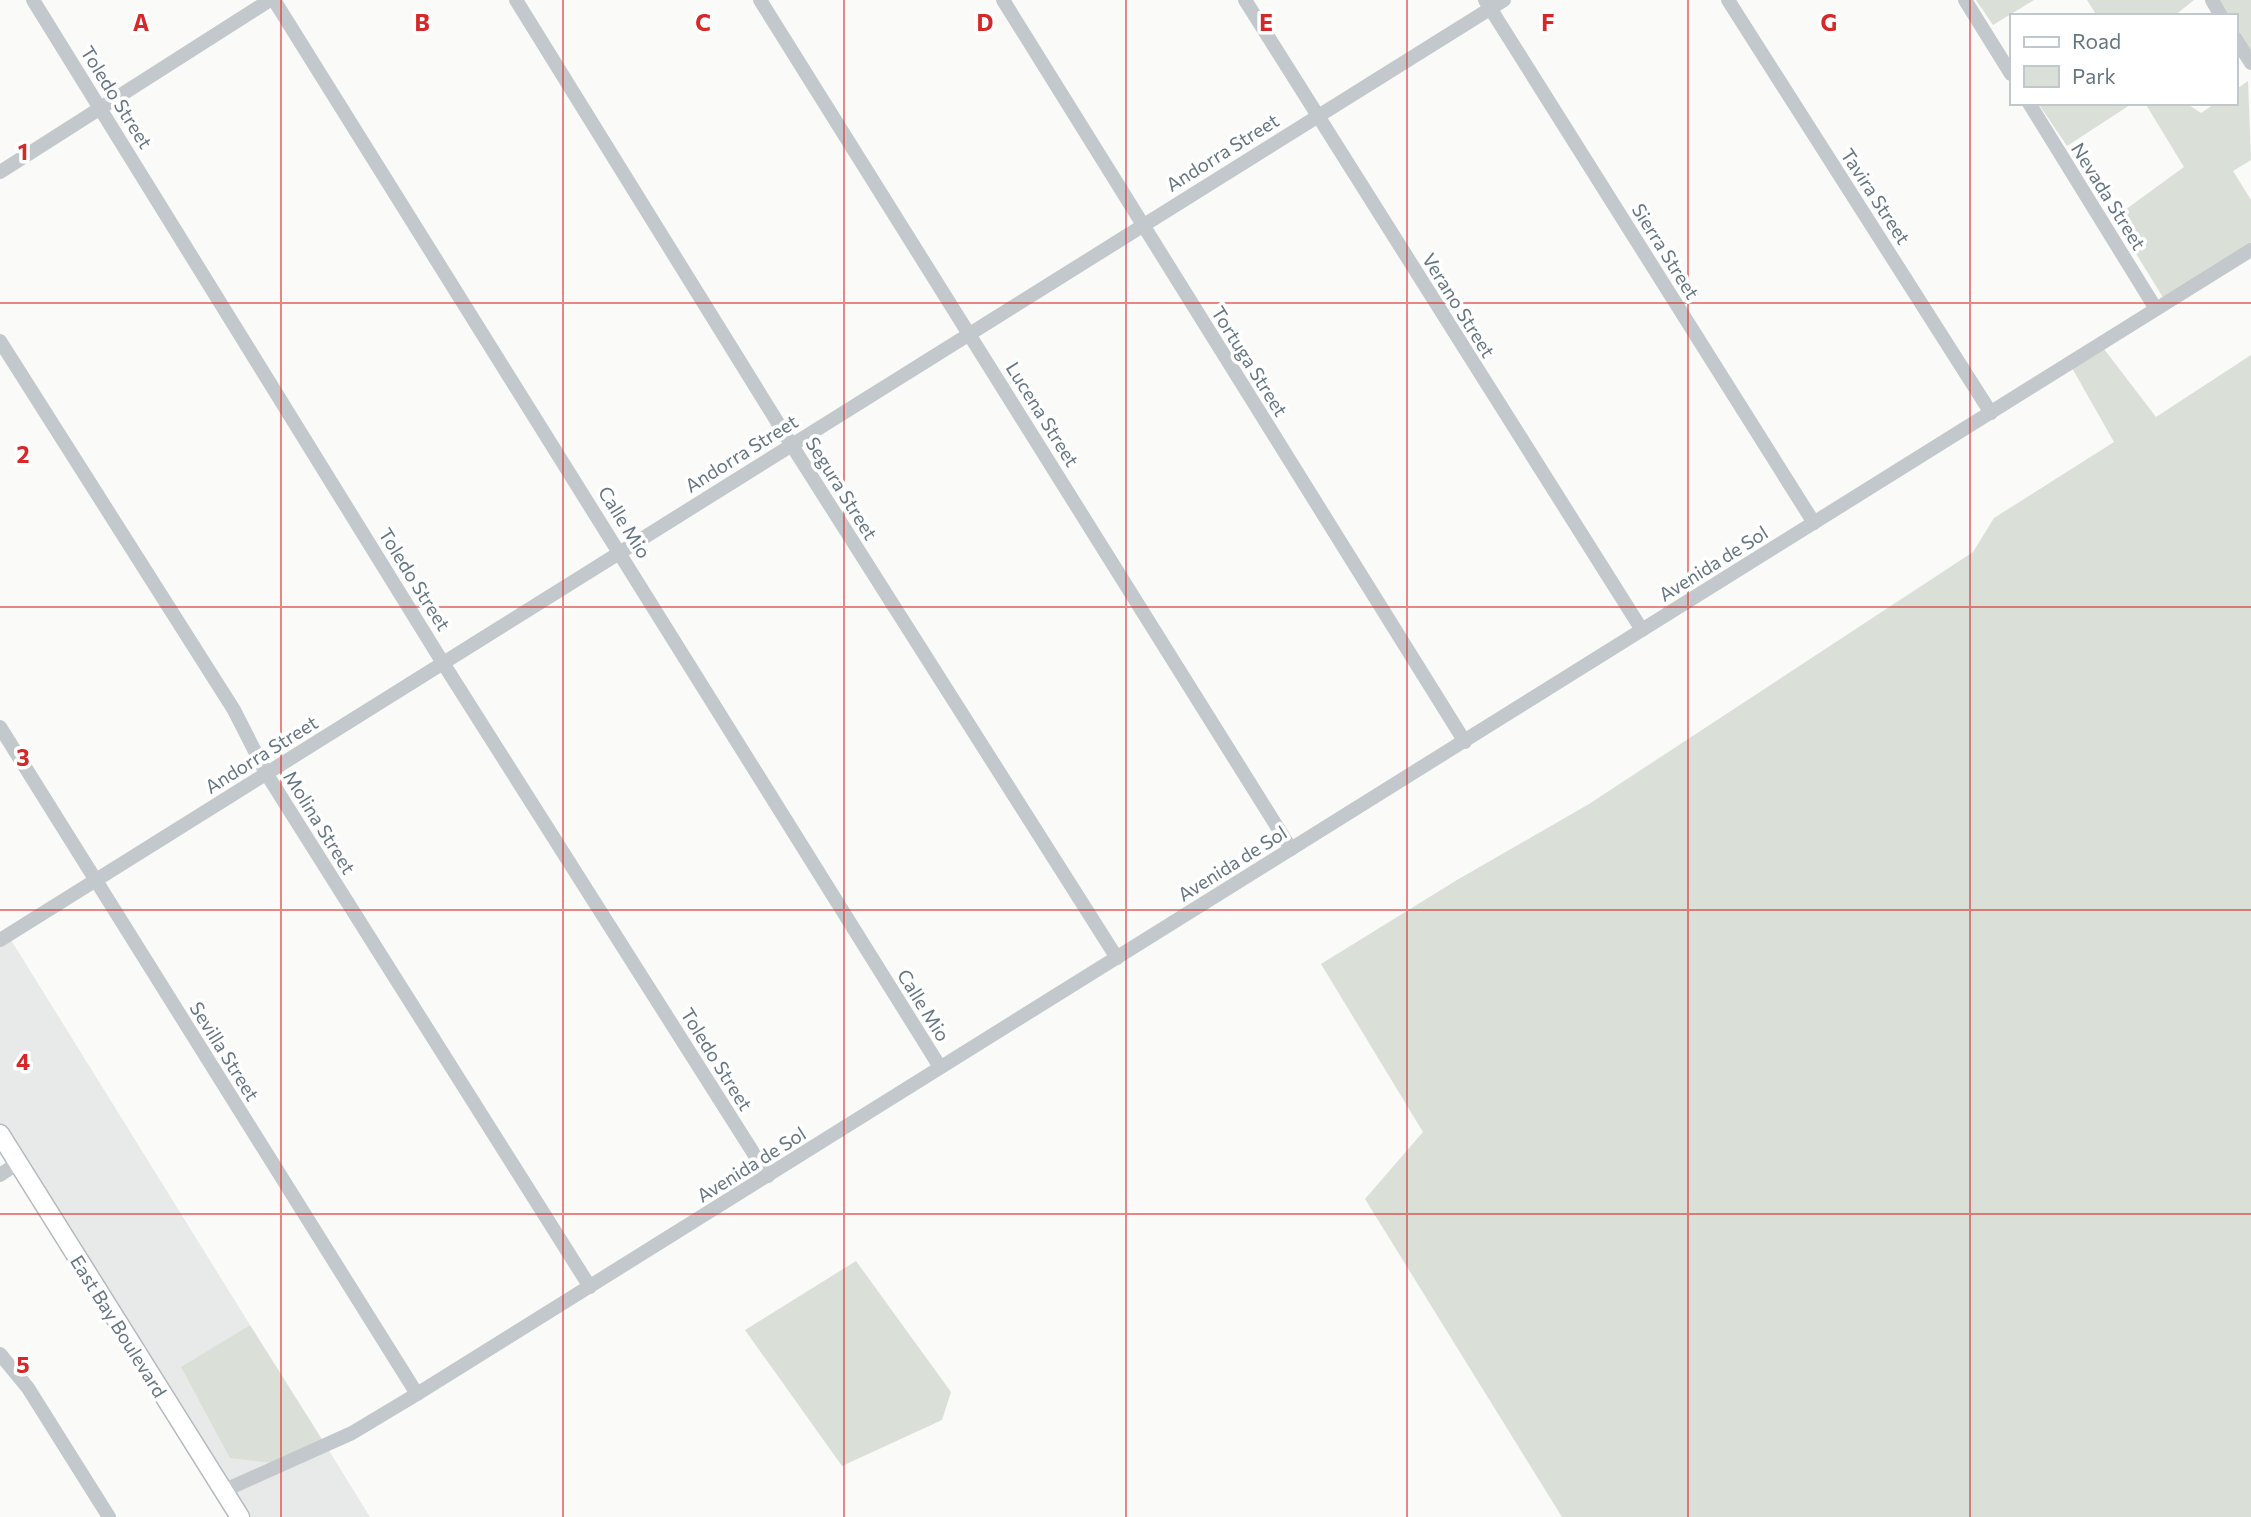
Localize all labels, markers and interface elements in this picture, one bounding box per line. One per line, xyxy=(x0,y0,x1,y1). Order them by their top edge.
text: A xyxy=(133,8,150,36)
text: B xyxy=(414,8,430,36)
text: C xyxy=(695,8,711,36)
text: D xyxy=(977,8,994,36)
text: E xyxy=(1259,8,1273,36)
text: F xyxy=(1541,8,1555,36)
text: G xyxy=(1821,8,1837,36)
legend xyxy=(2010,14,2237,105)
text: Road xyxy=(2072,28,2121,53)
street label: Toledo Street xyxy=(76,41,158,153)
text: Park xyxy=(2072,63,2116,88)
street label: Andorra Street xyxy=(1161,108,1283,196)
text: 1 xyxy=(18,137,28,165)
street label: Nevada Street xyxy=(2067,138,2151,254)
street label: Tavira Street xyxy=(1837,144,1916,248)
street label: Sierra Street xyxy=(1628,199,1705,303)
street label: Verano Street xyxy=(1418,249,1500,362)
street label: Tortuga Street xyxy=(1207,302,1293,420)
street label: Lucena Street xyxy=(1002,357,1084,471)
street label: Andorra Street xyxy=(680,409,802,497)
street label: Segura Street xyxy=(801,432,883,544)
text: 2 xyxy=(16,440,30,468)
street label: Calle Mio xyxy=(594,482,656,562)
street label: Avenida de Sol xyxy=(1654,520,1772,606)
street label: Toledo Street xyxy=(374,523,456,635)
street label: Andorra Street xyxy=(200,710,322,798)
text: 3 xyxy=(16,743,30,771)
street label: Molina Street xyxy=(279,766,361,878)
street label: Avenida de Sol xyxy=(1173,820,1291,906)
street label: Calle Mio xyxy=(893,965,955,1045)
street label: Sevilla Street xyxy=(185,997,265,1105)
street label: Toledo Street xyxy=(676,1003,758,1115)
text: 4 xyxy=(16,1047,30,1075)
street label: Avenida de Sol xyxy=(692,1121,810,1207)
street label: East Bay Boulevard xyxy=(66,1251,172,1401)
text: 5 xyxy=(16,1350,30,1378)

